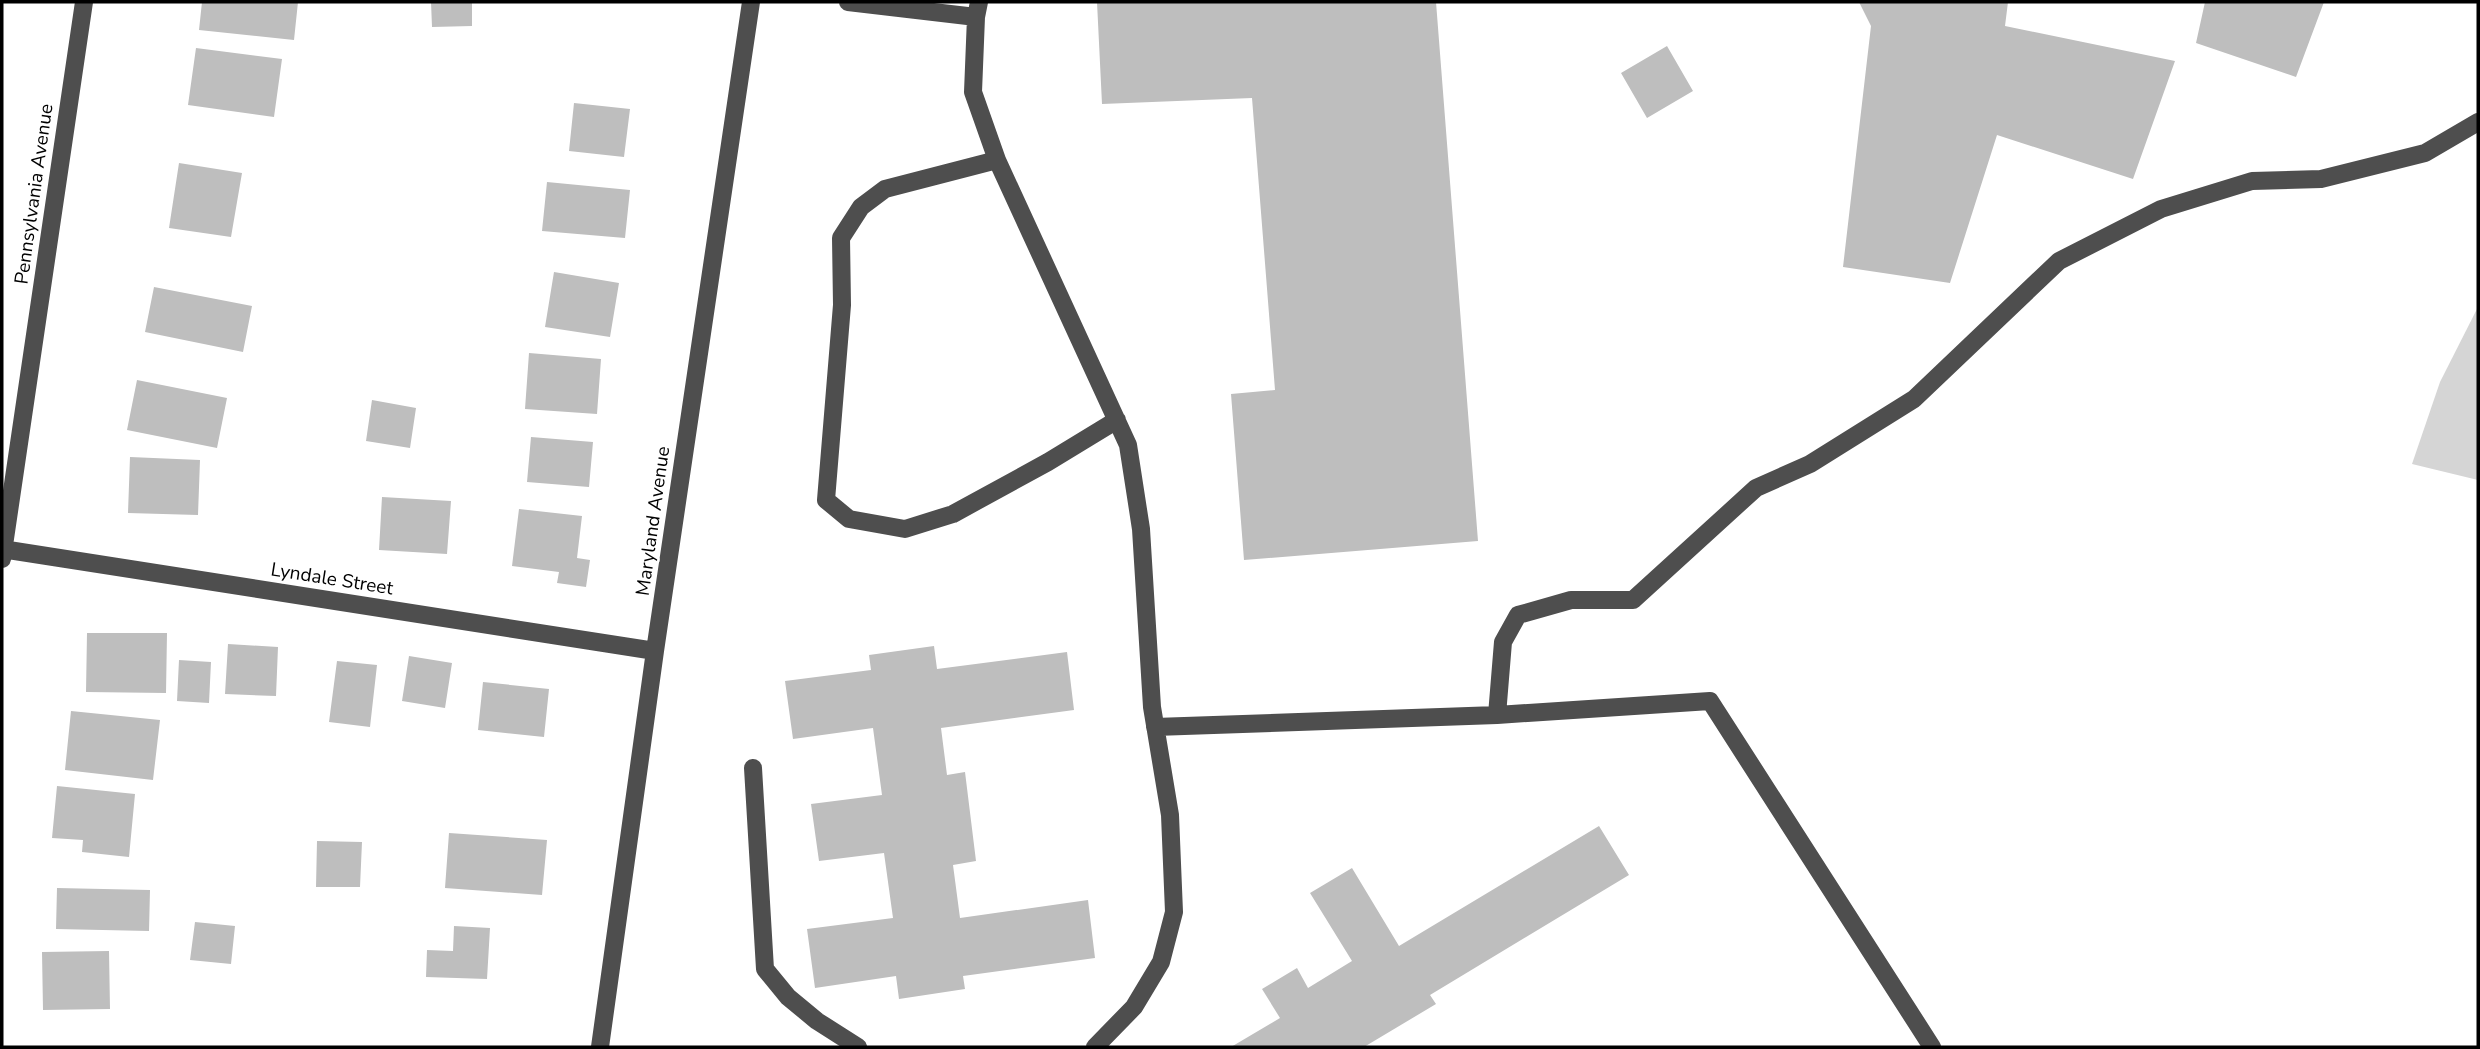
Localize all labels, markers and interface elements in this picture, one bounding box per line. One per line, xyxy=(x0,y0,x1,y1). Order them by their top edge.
street label: Pennsylvania Avenue xyxy=(8,102,60,286)
street label: Maryland Avenue xyxy=(630,445,676,597)
street label: Lyndale Street xyxy=(269,556,395,602)

